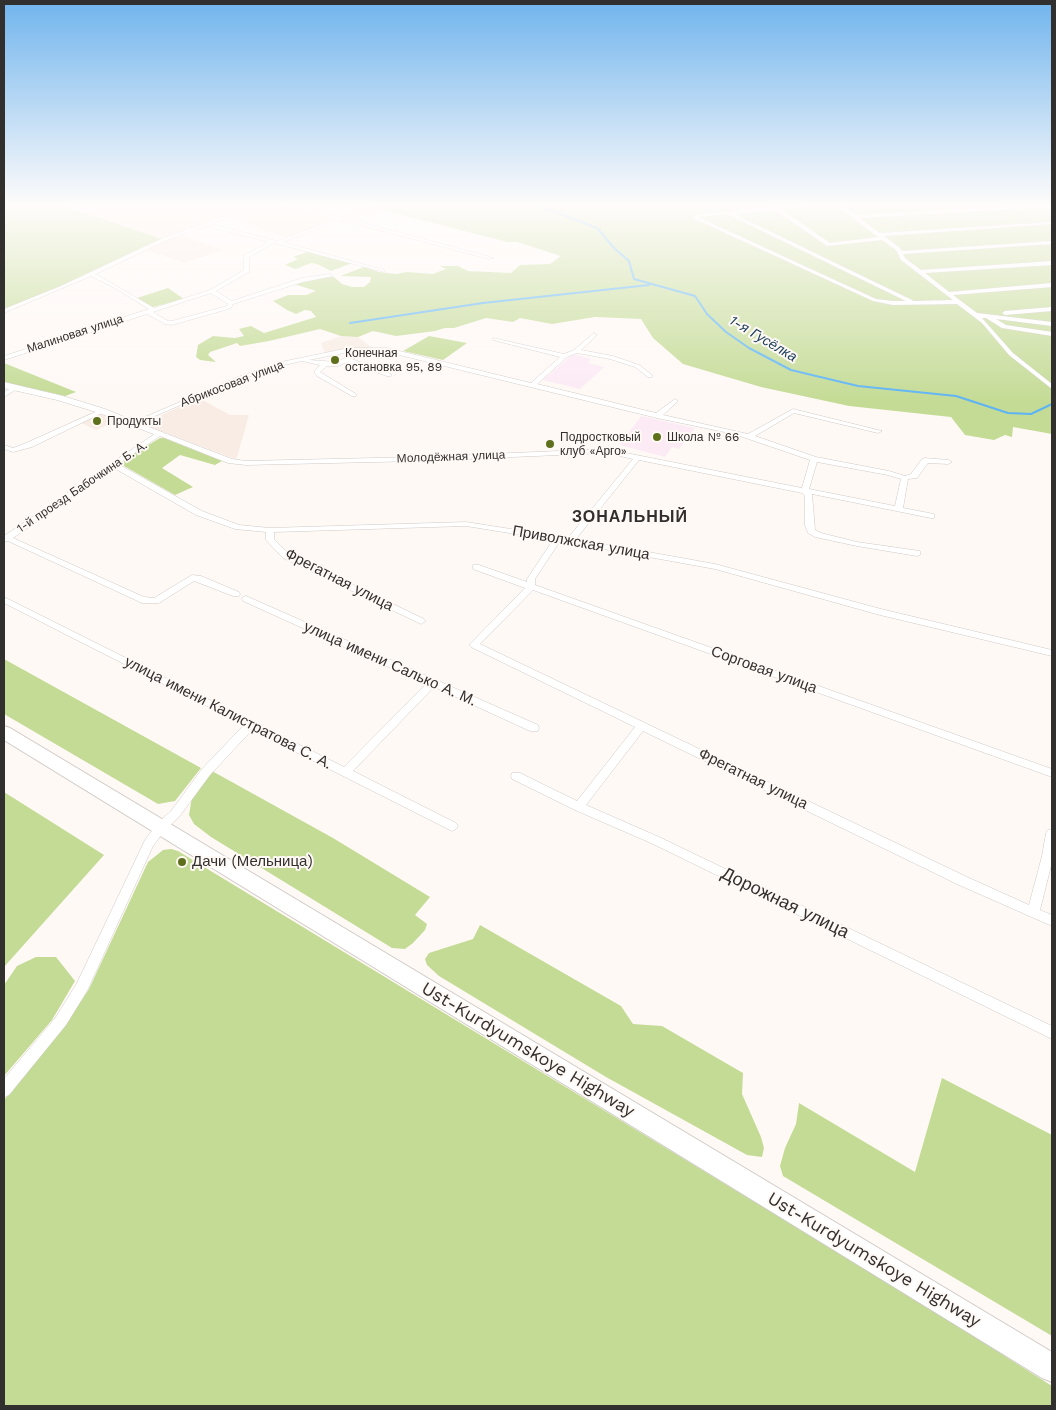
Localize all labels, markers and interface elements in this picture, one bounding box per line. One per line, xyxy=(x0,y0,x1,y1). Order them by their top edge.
street label: Малиновая улица xyxy=(25,312,125,356)
water label: 1-я Гусёлка xyxy=(726,312,800,366)
place label: Конечная остановка 95, 89 xyxy=(345,346,442,374)
marker: Конечная остановка 95, 89 xyxy=(329,354,341,366)
street label: Абрикосовая улица xyxy=(178,358,286,410)
place label: Продукты xyxy=(107,414,161,428)
marker: Продукты xyxy=(91,415,103,427)
place label: Подростковый клуб «Арго» xyxy=(560,430,641,458)
place label: Школа № 66 xyxy=(667,430,739,444)
marker: Школа № 66 xyxy=(651,431,663,443)
street label: 1-й проезд Бабочкина Б. А. xyxy=(14,438,150,536)
marker: Подростковый клуб «Арго» xyxy=(544,438,556,450)
street label: Молодёжная улица xyxy=(396,448,506,466)
district label: ЗОНАЛЬНЫЙ xyxy=(571,507,689,527)
street label: Приволжская улица xyxy=(511,522,651,564)
street label: Фрегатная улица xyxy=(282,545,396,615)
street label: улица имени Салько А. М. xyxy=(301,618,479,710)
street label: Сорговая улица xyxy=(708,642,820,698)
street label: улица имени Калистратова С. А. xyxy=(121,653,335,773)
street label: Фрегатная улица xyxy=(695,745,811,813)
place label: Дачи (Мельница) xyxy=(192,853,313,871)
marker: Дачи (Мельница) xyxy=(176,856,188,868)
street label: Дорожная улица xyxy=(718,863,852,943)
street label: Ust-Kurdyumskoye Highway xyxy=(417,978,639,1122)
street label: Ust-Kurdyumskoye Highway xyxy=(763,1188,985,1332)

